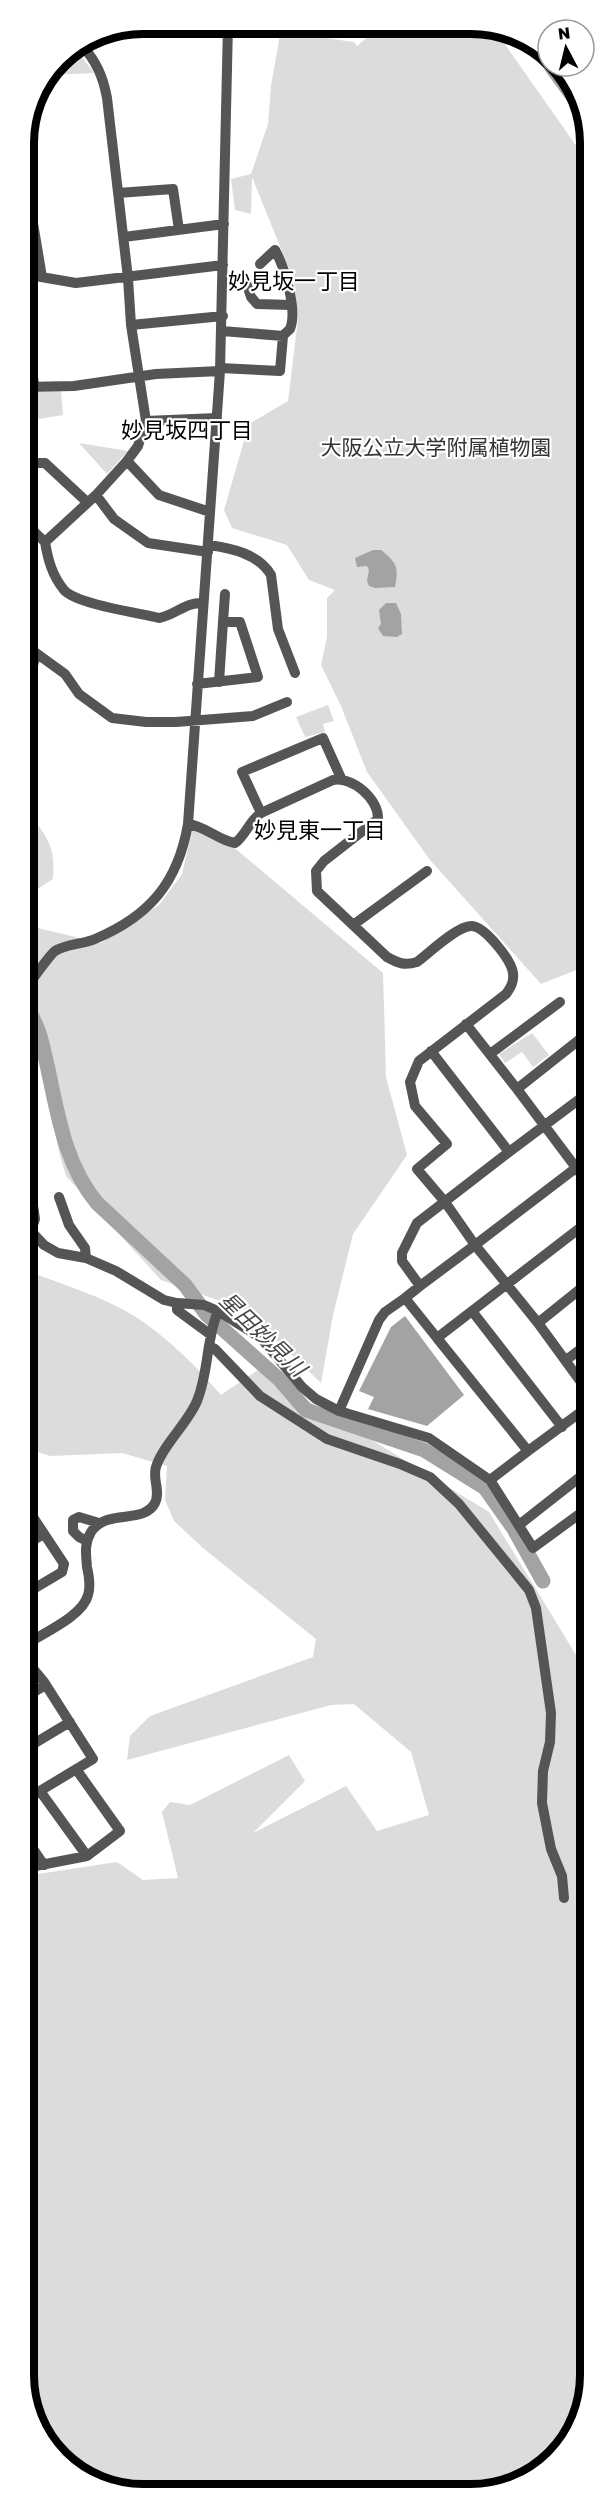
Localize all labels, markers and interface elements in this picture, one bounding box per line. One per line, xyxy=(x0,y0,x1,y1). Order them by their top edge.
north arrow xyxy=(536,18,596,78)
text: N xyxy=(557,22,571,44)
district label: 妙見坂一丁目 xyxy=(228,267,360,294)
district label: 妙見坂四丁目 xyxy=(121,416,253,443)
park label: 大阪公立大学附属植物園 xyxy=(321,434,552,460)
district label: 妙見東一丁目 xyxy=(254,816,386,843)
water label: 星田妙見川 xyxy=(214,1286,314,1383)

